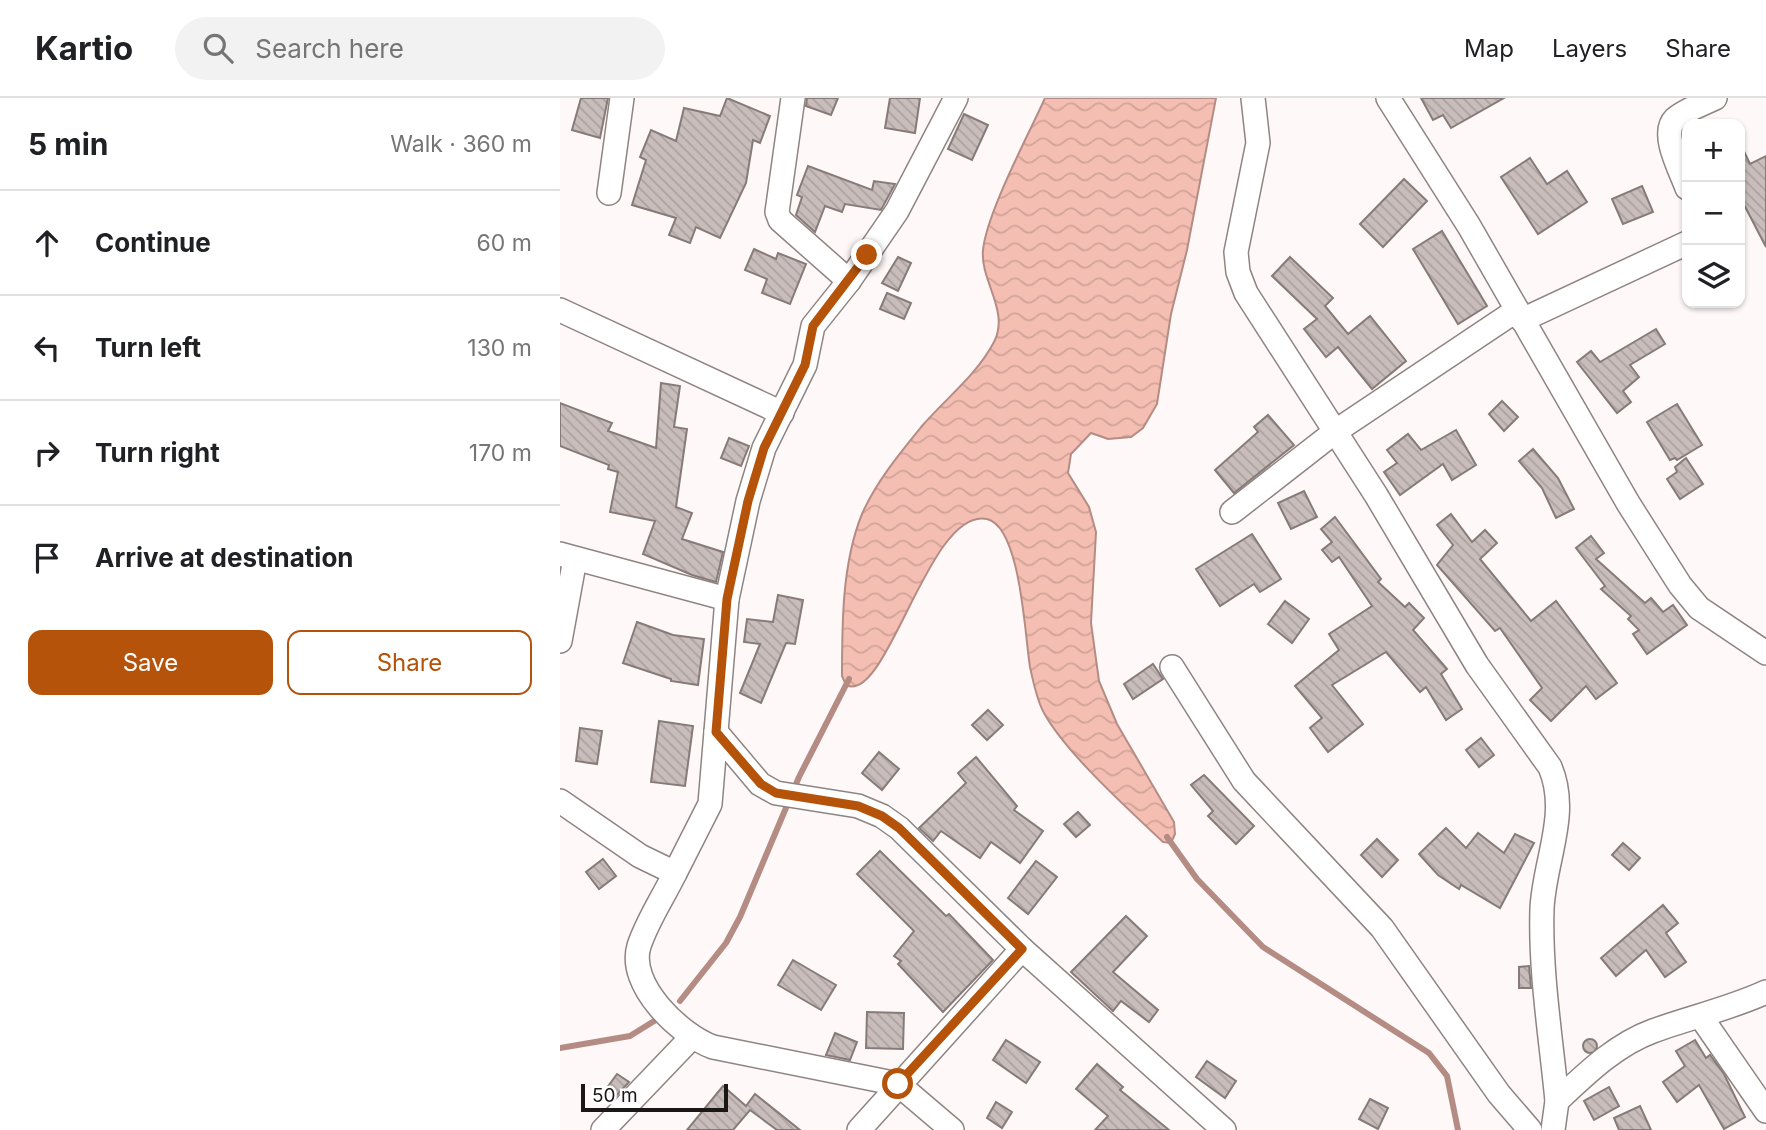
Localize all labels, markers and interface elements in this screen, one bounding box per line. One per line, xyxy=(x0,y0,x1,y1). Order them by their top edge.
search box xyxy=(175,17,665,80)
text: Kartio xyxy=(35,28,133,68)
icon: search xyxy=(199,29,237,67)
text: Search here xyxy=(255,33,404,64)
text: Map xyxy=(1464,34,1514,63)
text: Layers xyxy=(1552,34,1627,63)
text: Share xyxy=(1665,34,1731,63)
map controls xyxy=(1682,119,1745,308)
button: + xyxy=(1682,119,1745,182)
text: 5 min xyxy=(28,126,108,162)
text: Walk · 360 m xyxy=(390,130,532,158)
button: − xyxy=(1682,182,1745,245)
icon: ahead xyxy=(28,224,66,262)
text: Continue xyxy=(95,227,211,258)
text: 60 m xyxy=(477,229,532,257)
route end xyxy=(851,239,882,270)
button: layers xyxy=(1682,245,1745,308)
icon: left xyxy=(28,329,66,367)
text: Turn left xyxy=(95,332,201,363)
text: 130 m xyxy=(467,334,532,362)
icon: right xyxy=(28,434,66,472)
text: Turn right xyxy=(95,437,220,468)
text: 170 m xyxy=(469,439,532,467)
icon: arrive xyxy=(28,539,66,577)
text: Arrive at destination xyxy=(95,542,354,573)
button: Save xyxy=(28,630,273,695)
button: Share xyxy=(287,630,532,695)
route start xyxy=(882,1068,913,1099)
scale bar xyxy=(581,1081,728,1113)
text: 50 m xyxy=(592,1084,638,1107)

